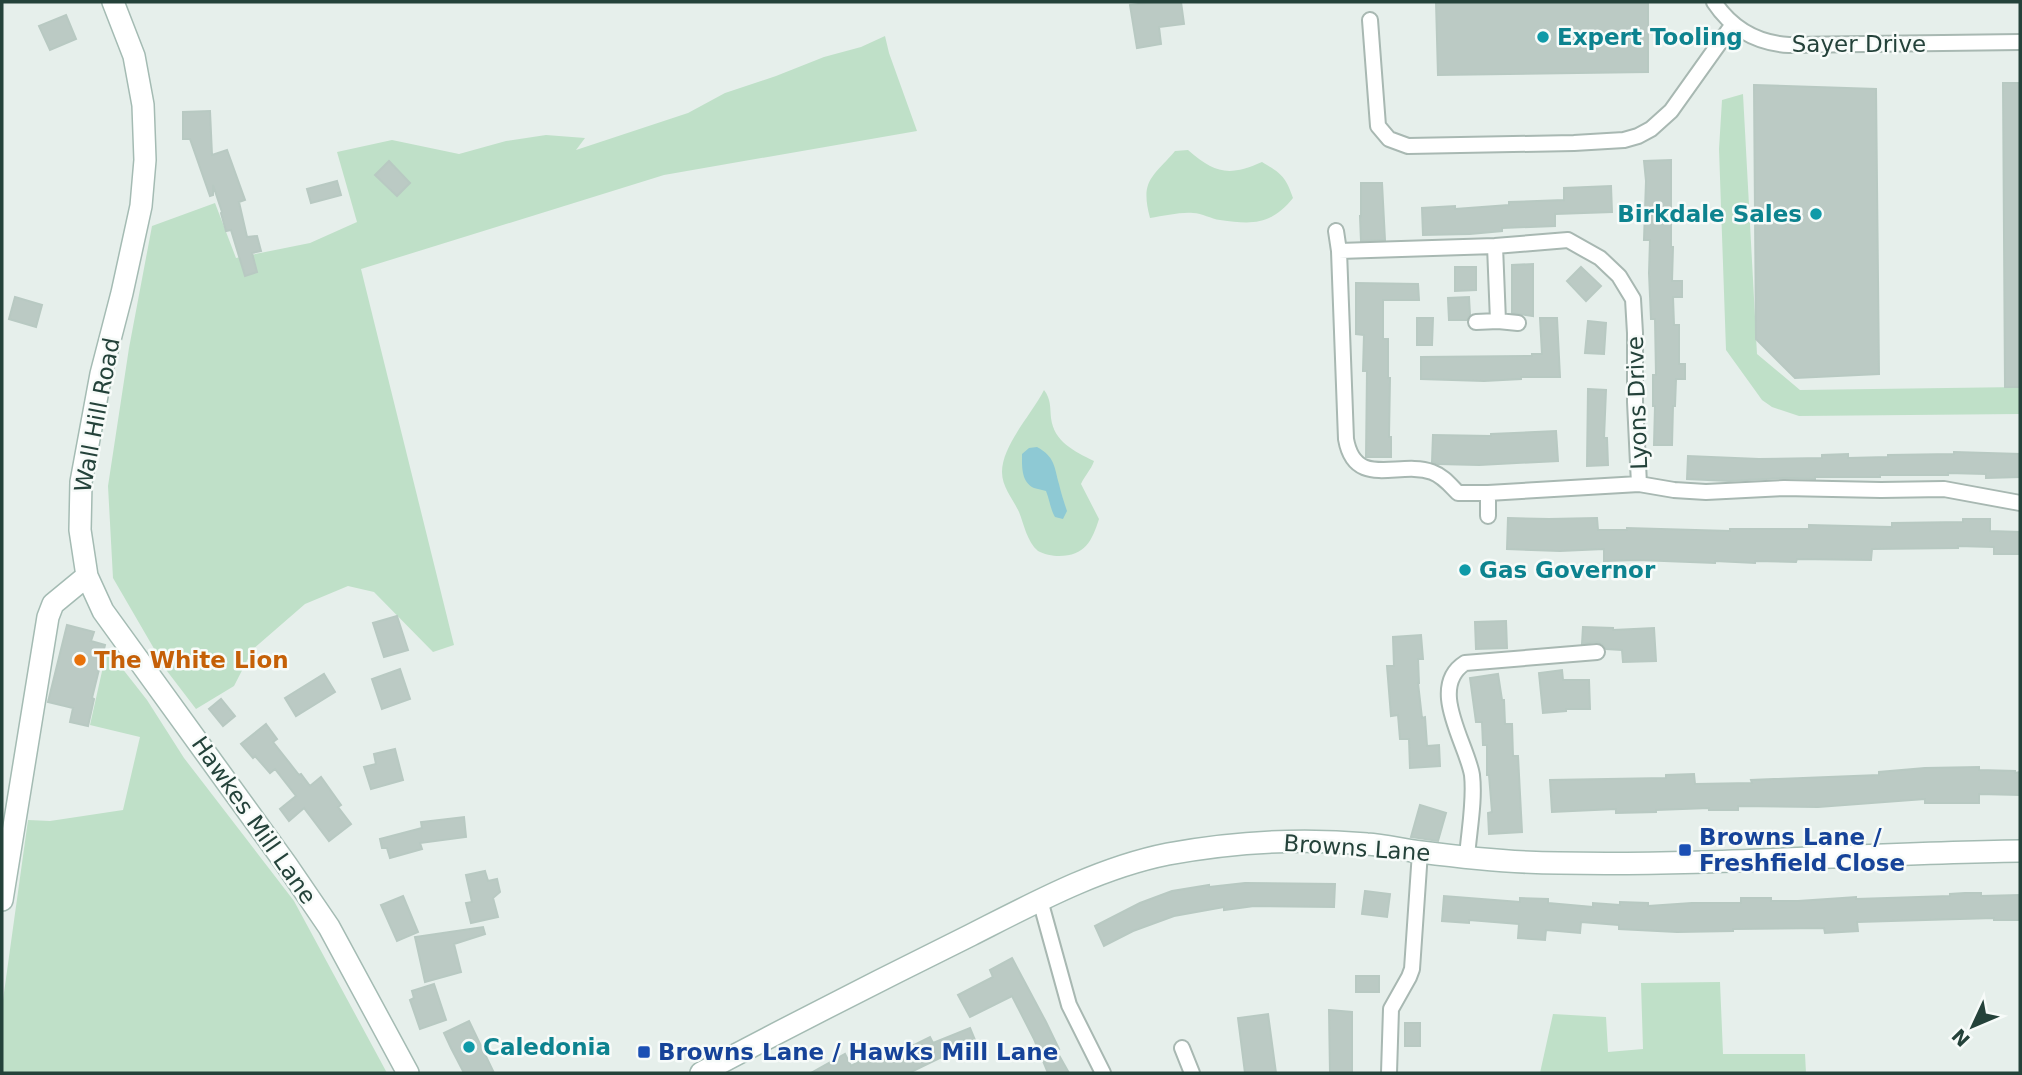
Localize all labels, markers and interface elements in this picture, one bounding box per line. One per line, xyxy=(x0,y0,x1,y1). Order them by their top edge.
place label: Expert Tooling xyxy=(1557,24,1743,50)
marker: Expert Tooling xyxy=(1535,29,1551,45)
street label: Sayer Drive xyxy=(1792,31,1926,57)
place label: Birkdale Sales xyxy=(1617,201,1802,227)
marker: Birkdale Sales xyxy=(1808,206,1824,222)
street label: Wall Hill Road xyxy=(69,335,125,495)
street label: Lyons Drive xyxy=(1622,336,1652,470)
place label: Gas Governor xyxy=(1479,557,1656,583)
marker: Gas Governor xyxy=(1457,562,1473,578)
place label: The White Lion xyxy=(94,647,289,673)
marker: The White Lion xyxy=(72,652,88,668)
street label: Hawkes Mill Lane xyxy=(187,731,321,909)
place label: Browns Lane / Freshfield Close xyxy=(1699,824,1905,876)
street label: Browns Lane xyxy=(1283,830,1431,866)
marker: Browns Lane / Freshfield Close xyxy=(1677,842,1693,858)
north arrow xyxy=(1938,991,2008,1061)
text: N xyxy=(1947,1024,1974,1051)
place label: Caledonia xyxy=(483,1034,611,1060)
marker: Caledonia xyxy=(461,1039,477,1055)
place label: Browns Lane / Hawks Mill Lane xyxy=(658,1039,1058,1065)
marker: Browns Lane / Hawks Mill Lane xyxy=(636,1044,652,1060)

